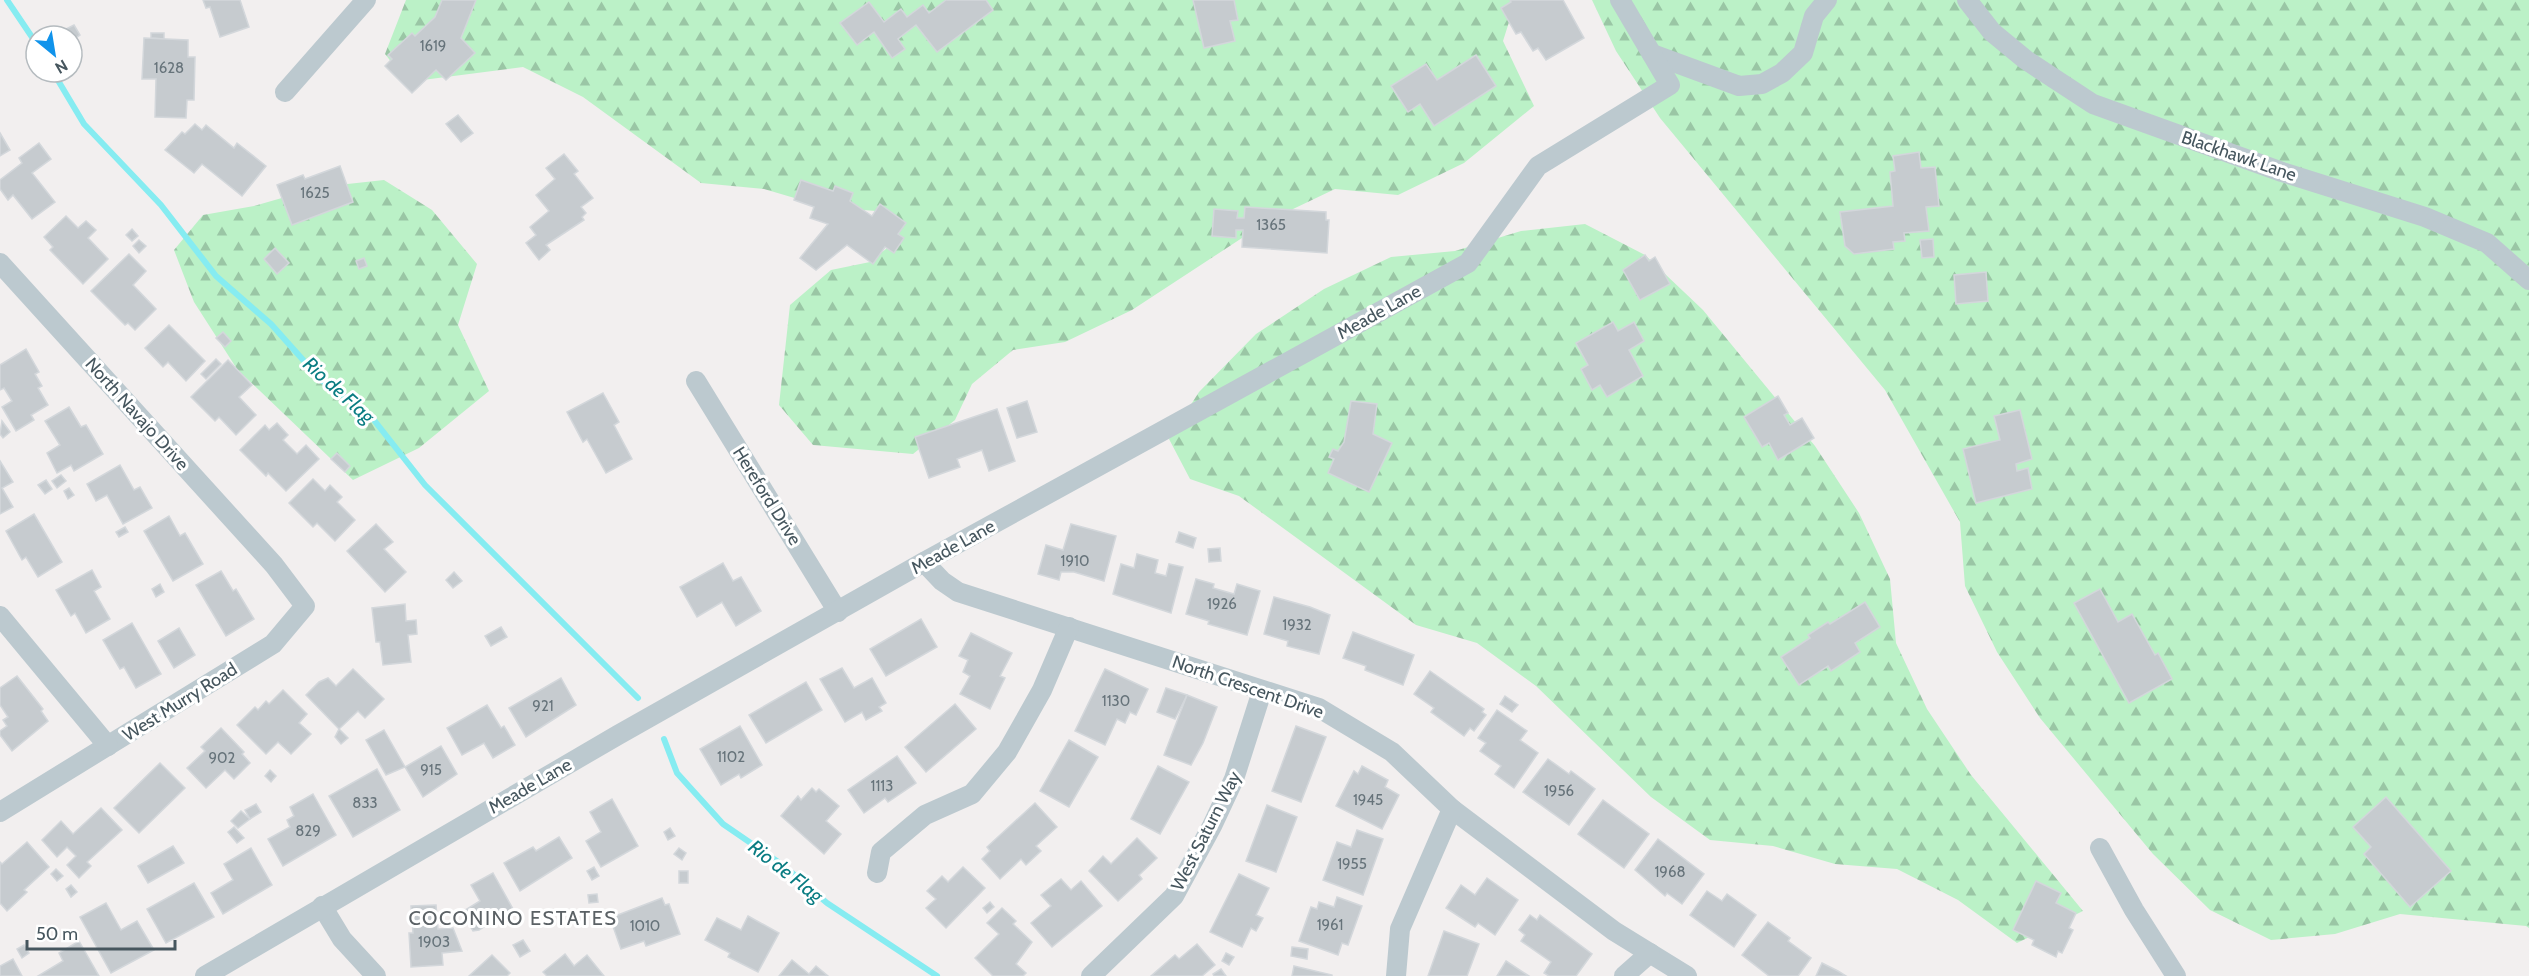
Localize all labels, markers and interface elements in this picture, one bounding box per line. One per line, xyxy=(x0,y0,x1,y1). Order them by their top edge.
north arrow xyxy=(24,24,84,84)
house number: 1619 xyxy=(420,37,446,55)
text: N xyxy=(52,56,71,78)
house number: 1628 xyxy=(154,59,184,77)
street label: Blackhawk Lane xyxy=(2179,126,2299,186)
house number: 1625 xyxy=(300,184,330,202)
house number: 1365 xyxy=(1256,216,1286,234)
street label: Meade Lane xyxy=(1333,280,1425,344)
water label: Rio de Flag xyxy=(298,352,380,429)
street label: North Navajo Drive xyxy=(81,353,193,475)
street label: Hereford Drive xyxy=(728,443,806,549)
street label: Meade Lane xyxy=(907,515,999,579)
house number: 1910 xyxy=(1061,552,1089,570)
house number: 1926 xyxy=(1207,595,1237,613)
house number: 1932 xyxy=(1282,616,1312,634)
street label: North Crescent Drive xyxy=(1169,651,1327,723)
street label: West Murry Road xyxy=(119,658,241,746)
house number: 1130 xyxy=(1102,692,1130,710)
house number: 921 xyxy=(532,697,554,715)
house number: 1102 xyxy=(717,748,745,766)
house number: 902 xyxy=(209,749,236,767)
street label: Meade Lane xyxy=(484,753,576,819)
house number: 915 xyxy=(420,761,442,779)
street label: West Saturn Way xyxy=(1166,768,1246,894)
house number: 1113 xyxy=(871,777,893,795)
house number: 1956 xyxy=(1544,782,1574,800)
house number: 1945 xyxy=(1353,791,1383,809)
house number: 833 xyxy=(352,794,378,812)
house number: 829 xyxy=(295,822,321,840)
water label: Rio de Flag xyxy=(744,835,829,908)
house number: 1955 xyxy=(1337,855,1367,873)
house number: 1968 xyxy=(1654,863,1686,881)
district label: COCONINO ESTATES xyxy=(408,906,618,930)
scale bar xyxy=(27,913,176,951)
house number: 1961 xyxy=(1317,916,1343,934)
house number: 1010 xyxy=(630,917,660,935)
text: 50 m xyxy=(36,923,78,945)
house number: 1903 xyxy=(418,933,450,951)

